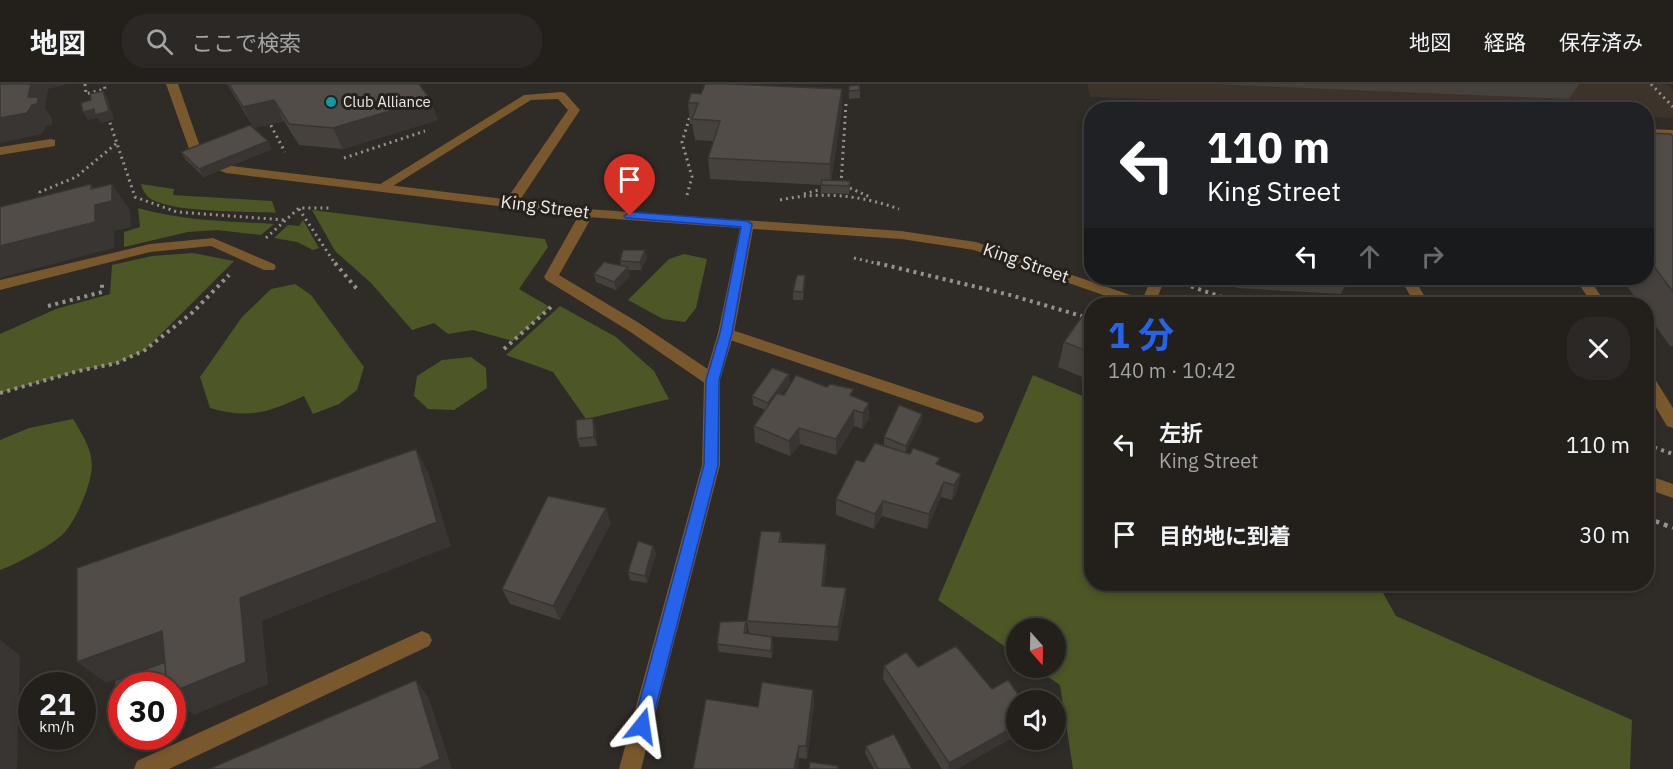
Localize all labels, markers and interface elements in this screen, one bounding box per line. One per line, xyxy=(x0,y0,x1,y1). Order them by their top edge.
search box xyxy=(122,14,542,68)
text: 地図 xyxy=(30,24,86,61)
icon: search xyxy=(143,25,176,58)
text: ここで検索 xyxy=(191,28,301,57)
text: 地図 xyxy=(1409,28,1451,56)
text: 経路 xyxy=(1484,28,1526,56)
text: 保存済み xyxy=(1559,28,1643,56)
place label: Club Alliance xyxy=(343,92,431,111)
marker: Club Alliance xyxy=(324,95,338,109)
text: 110 m xyxy=(1207,120,1330,175)
icon: left xyxy=(1108,126,1186,204)
pin xyxy=(604,154,655,216)
icon: arrive xyxy=(613,163,646,196)
text: King Street xyxy=(1207,173,1341,208)
street label: King Street xyxy=(499,190,591,223)
street label: King Street xyxy=(980,237,1072,288)
icon: left xyxy=(1290,240,1323,273)
icon: ahead xyxy=(1353,240,1386,273)
icon: right xyxy=(1416,240,1449,273)
text: 1 分 xyxy=(1108,311,1174,358)
button: close xyxy=(1567,317,1630,380)
text: 140 m · 10:42 xyxy=(1108,357,1236,384)
text: 左折 xyxy=(1159,418,1203,447)
icon: left xyxy=(1108,428,1141,461)
text: 110 m xyxy=(1566,430,1630,459)
text: King Street xyxy=(1159,447,1258,474)
icon: arrive xyxy=(1108,518,1141,551)
text: 30 m xyxy=(1579,520,1630,549)
text: 目的地に到着 xyxy=(1159,521,1291,550)
north arrow xyxy=(1006,618,1066,678)
map controls xyxy=(1006,618,1066,750)
speed limit sign: 30 xyxy=(108,672,186,750)
text: 21 xyxy=(39,684,75,723)
button: sound xyxy=(1006,690,1066,750)
position arrow xyxy=(610,694,674,758)
text: km/h xyxy=(39,717,75,736)

